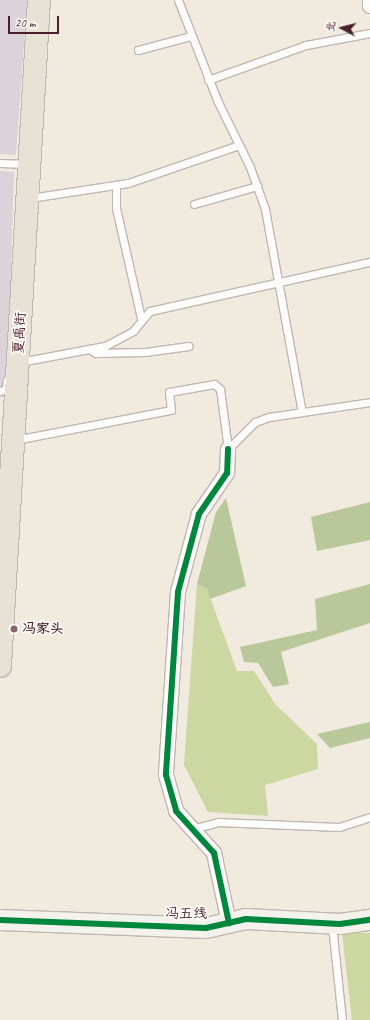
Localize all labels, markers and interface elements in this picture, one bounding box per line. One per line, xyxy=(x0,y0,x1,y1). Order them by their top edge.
scale bar xyxy=(10,8,61,34)
north arrow xyxy=(322,8,362,48)
text: 20 m xyxy=(15,15,35,31)
text: 北 xyxy=(322,20,338,33)
street label: 夏禹街 xyxy=(11,312,29,354)
place label: 冯家头 xyxy=(22,621,64,637)
marker: 冯家头 xyxy=(9,624,19,634)
street label: 冯五线 xyxy=(165,906,207,922)

